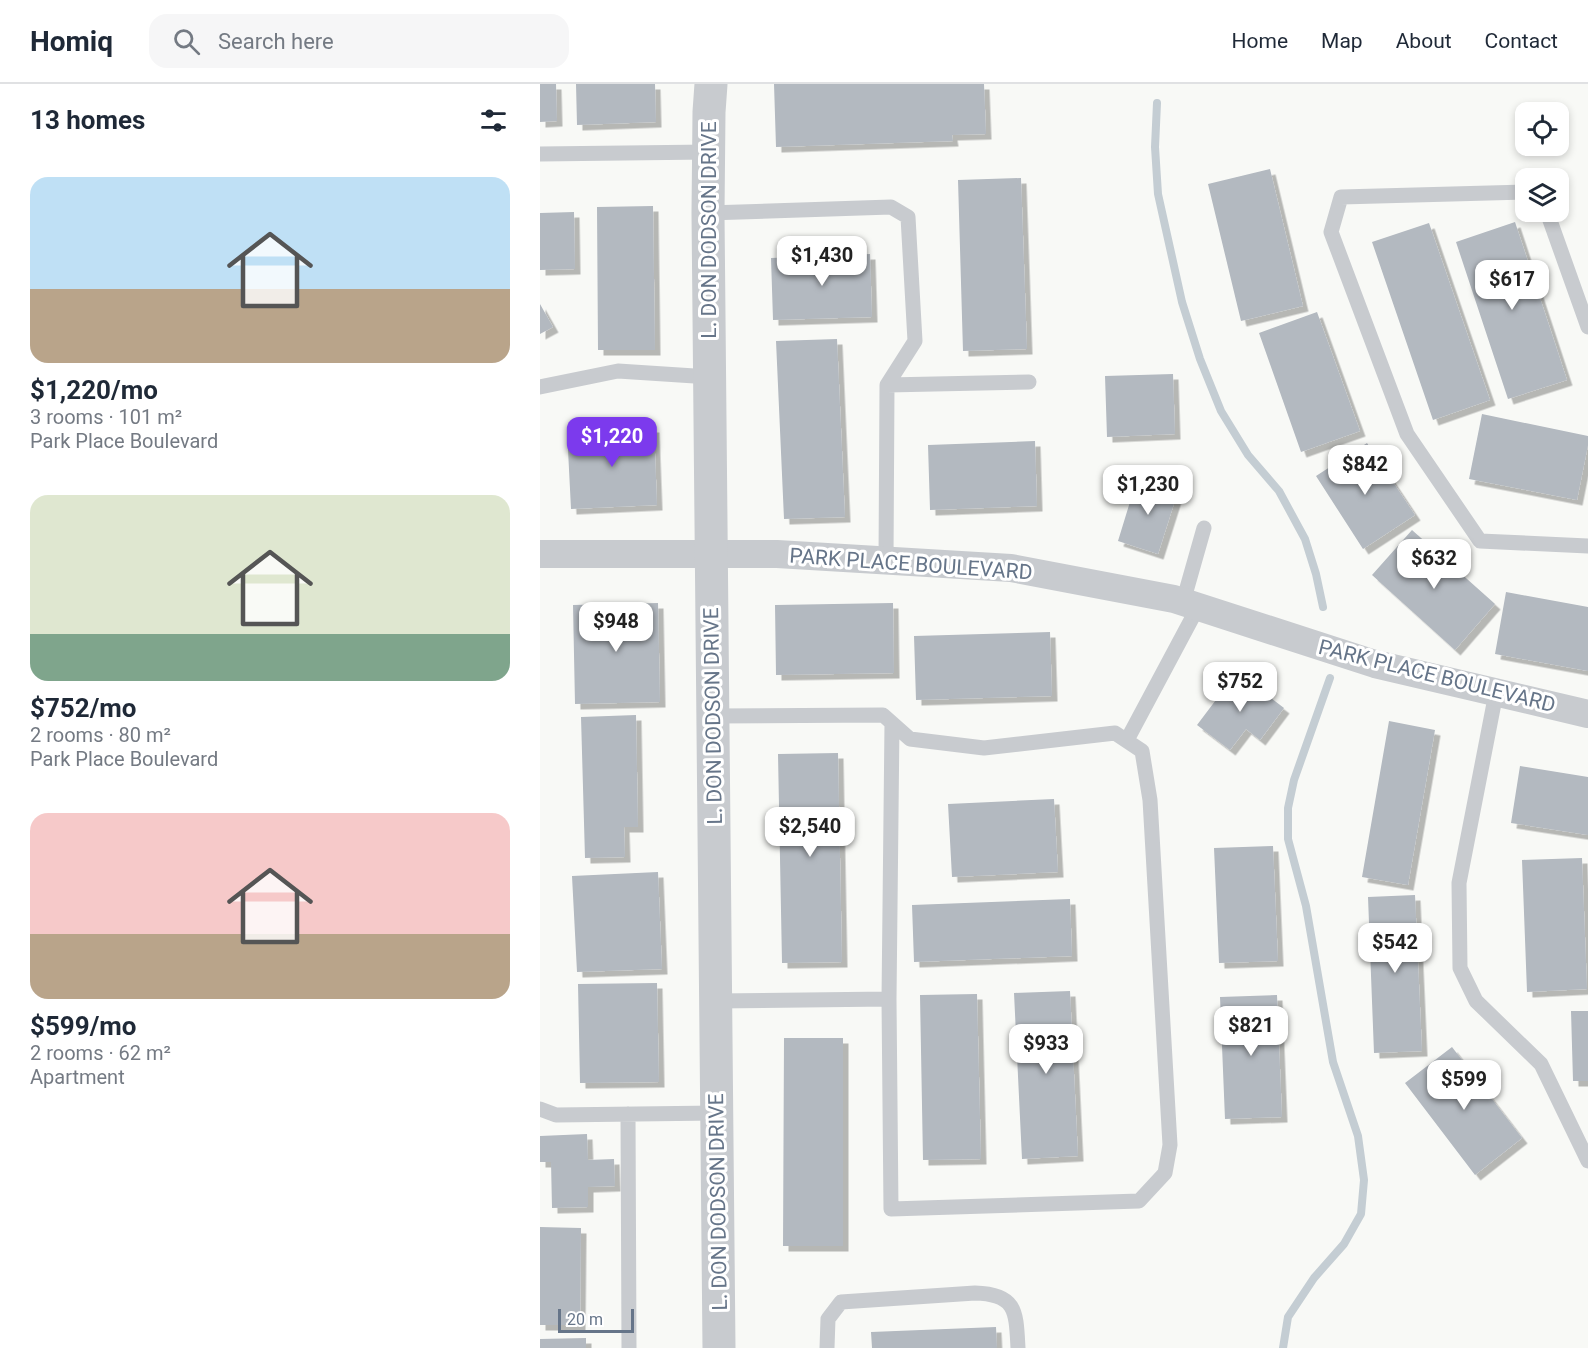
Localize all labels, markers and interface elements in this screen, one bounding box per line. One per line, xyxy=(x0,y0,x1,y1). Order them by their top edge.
search box xyxy=(149,14,569,68)
text: Homiq xyxy=(30,25,113,58)
icon: search xyxy=(170,25,203,58)
text: Search here xyxy=(218,29,334,54)
text: Home xyxy=(1232,29,1288,53)
text: Map xyxy=(1321,29,1363,53)
text: About xyxy=(1396,29,1452,53)
text: Contact xyxy=(1485,29,1558,53)
map controls xyxy=(1515,102,1569,222)
button: locate xyxy=(1515,102,1569,156)
icon: filters xyxy=(477,104,510,137)
text: 13 homes xyxy=(30,105,145,135)
street label: L. DON DODSON DRIVE xyxy=(697,121,721,339)
button: layers xyxy=(1515,168,1569,222)
icon: home xyxy=(216,216,324,324)
pin: $1,430 xyxy=(773,236,871,287)
text: $1,430 xyxy=(791,243,853,267)
pin: $617 xyxy=(1476,260,1548,311)
text: $617 xyxy=(1489,267,1535,291)
text: $1,220/mo xyxy=(30,375,158,405)
text: 3 rooms · 101 m² xyxy=(30,405,182,429)
pin: $1,220 xyxy=(563,417,661,468)
text: $1,220 xyxy=(581,424,643,448)
text: Park Place Boulevard xyxy=(30,429,218,453)
pin: $842 xyxy=(1329,445,1401,496)
text: $842 xyxy=(1342,452,1388,476)
pin: $1,230 xyxy=(1099,465,1197,516)
text: $1,230 xyxy=(1117,472,1179,496)
icon: home xyxy=(216,534,324,642)
pin: $632 xyxy=(1398,539,1470,590)
street label: PARK PLACE BOULEVARD xyxy=(789,544,1033,584)
text: $632 xyxy=(1411,546,1457,570)
pin: $948 xyxy=(580,602,652,653)
street label: L. DON DODSON DRIVE xyxy=(699,607,727,825)
text: $948 xyxy=(593,609,639,633)
street label: PARK PLACE BOULEVARD xyxy=(1316,635,1558,717)
pin: $752 xyxy=(1204,662,1276,713)
text: $752 xyxy=(1217,669,1263,693)
text: $752/mo xyxy=(30,693,137,723)
text: 2 rooms · 80 m² xyxy=(30,723,171,747)
text: Park Place Boulevard xyxy=(30,747,218,771)
pin: $2,540 xyxy=(761,807,859,858)
text: $2,540 xyxy=(779,814,841,838)
icon: home xyxy=(216,852,324,960)
pin: $542 xyxy=(1359,923,1431,974)
text: $542 xyxy=(1372,930,1418,954)
pin: $821 xyxy=(1215,1006,1287,1057)
text: $599/mo xyxy=(30,1011,137,1041)
text: $821 xyxy=(1228,1013,1274,1037)
pin: $933 xyxy=(1010,1024,1082,1075)
text: $933 xyxy=(1023,1031,1069,1055)
text: 2 rooms · 62 m² xyxy=(30,1041,171,1065)
pin: $599 xyxy=(1428,1060,1500,1111)
text: Apartment xyxy=(30,1065,125,1089)
text: $599 xyxy=(1441,1067,1487,1091)
street label: L. DON DODSON DRIVE xyxy=(704,1093,732,1311)
scale bar xyxy=(558,1306,634,1334)
text: 20 m xyxy=(567,1310,603,1329)

